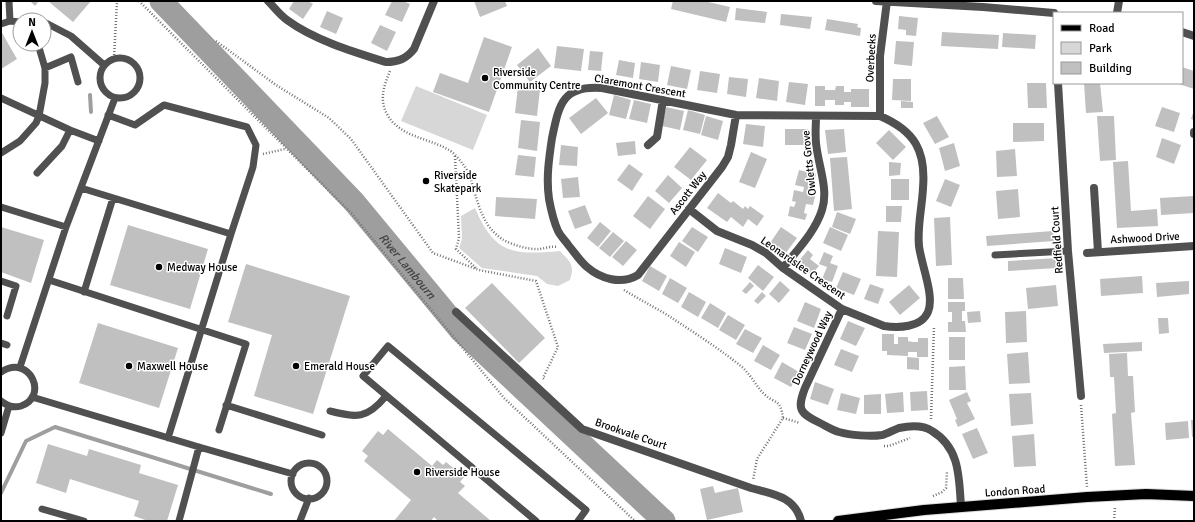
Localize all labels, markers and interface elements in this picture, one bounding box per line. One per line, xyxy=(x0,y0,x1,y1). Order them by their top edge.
north arrow xyxy=(12,12,52,52)
legend xyxy=(1053,12,1183,84)
text: N xyxy=(28,16,36,29)
text: Road xyxy=(1089,21,1115,36)
street label: Overbecks xyxy=(863,33,879,83)
text: Park xyxy=(1089,41,1112,56)
text: Building xyxy=(1089,61,1132,76)
place label: Riverside Community Centre xyxy=(493,66,580,92)
street label: Claremont Crescent xyxy=(593,72,687,100)
marker: Riverside Community Centre xyxy=(480,73,490,83)
street label: Owletts Grove xyxy=(799,130,819,196)
street label: Ascott Way xyxy=(667,168,710,217)
place label: Riverside Skatepark xyxy=(434,169,482,195)
marker: Riverside Skatepark xyxy=(421,176,431,186)
street label: Redfield Court xyxy=(1048,206,1066,274)
water label: River Lambourn xyxy=(376,230,439,302)
street label: Ashwood Drive xyxy=(1110,230,1180,246)
street label: Leonardslee Crescent xyxy=(758,234,848,302)
place label: Medway House xyxy=(167,261,238,274)
marker: Medway House xyxy=(154,262,164,272)
street label: Dorneywood Way xyxy=(789,308,835,387)
place label: Maxwell House xyxy=(137,360,208,373)
place label: Emerald House xyxy=(304,360,375,373)
marker: Maxwell House xyxy=(124,361,134,371)
marker: Emerald House xyxy=(291,361,301,371)
street label: Brookvale Court xyxy=(593,416,669,452)
place label: Riverside House xyxy=(425,466,500,479)
marker: Riverside House xyxy=(412,467,422,477)
street label: London Road xyxy=(984,482,1046,500)

